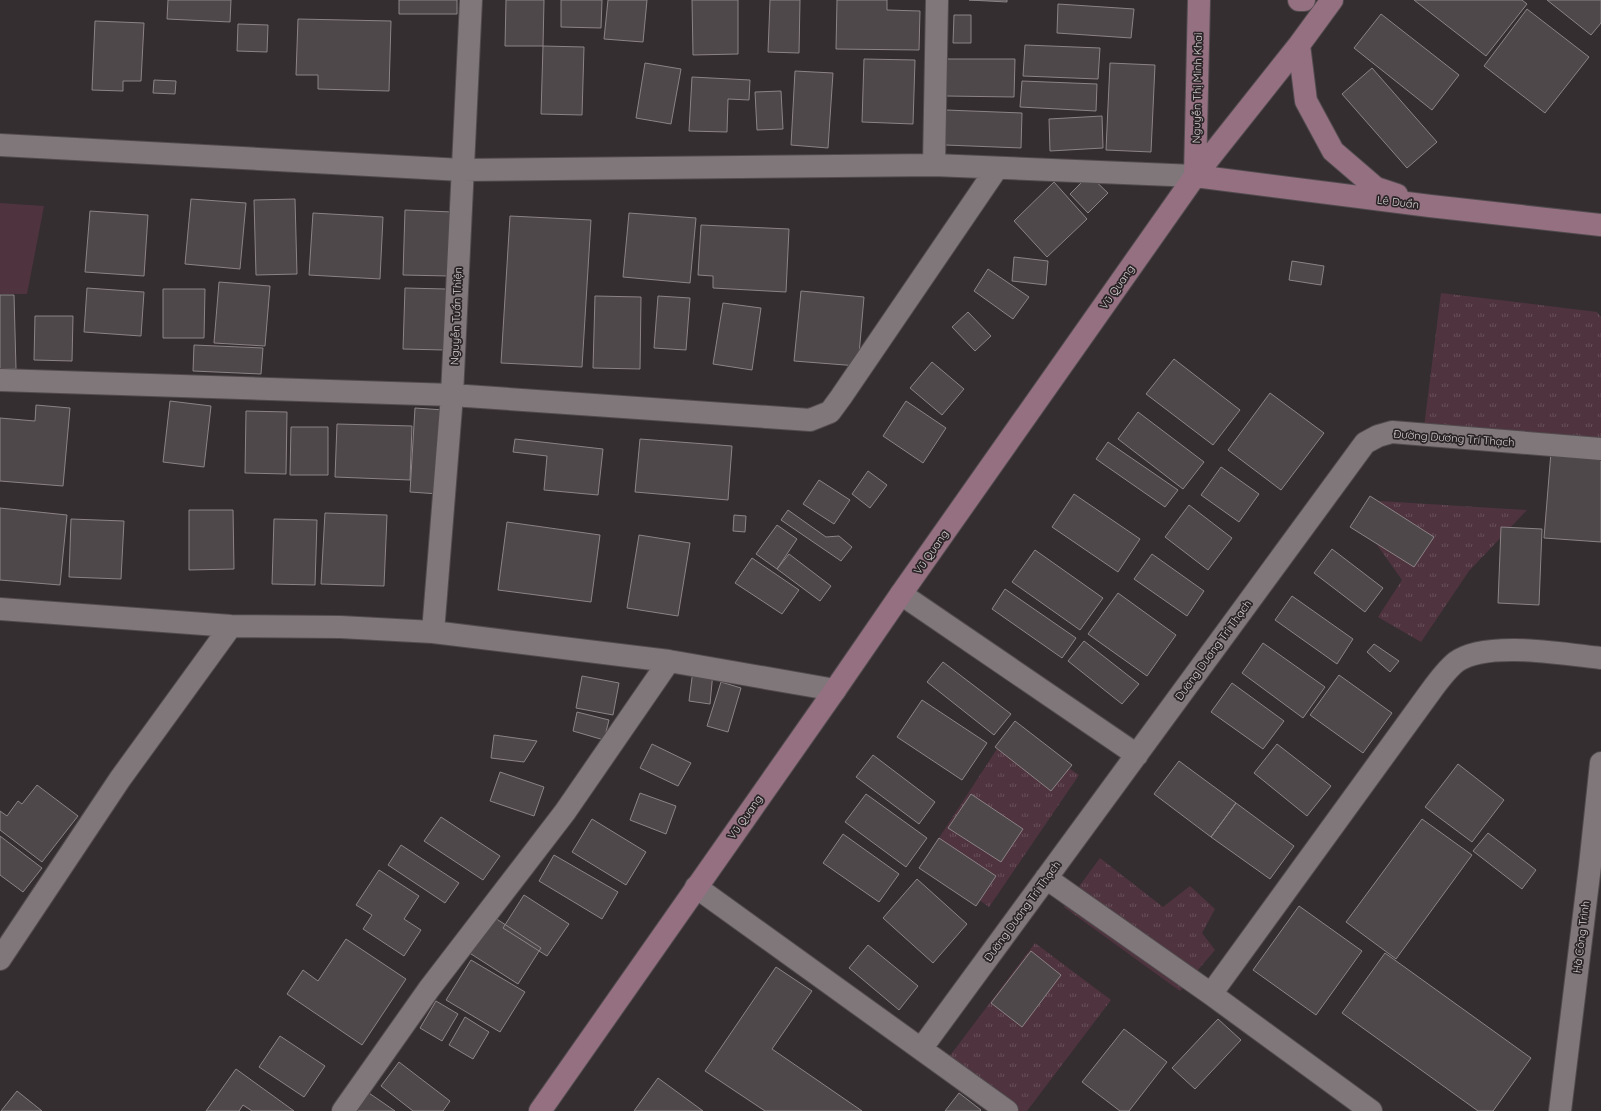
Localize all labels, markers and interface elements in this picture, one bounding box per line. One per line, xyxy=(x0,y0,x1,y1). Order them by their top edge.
street label: Nguyễn Thị Minh Khai xyxy=(1189,32,1205,144)
street label: Lê Duẩn xyxy=(1376,192,1420,212)
street label: Vũ Quang xyxy=(1097,262,1137,312)
street label: Nguyễn Tuấn Thiện xyxy=(447,267,465,365)
street label: Đường Dương Trí Thạch xyxy=(1393,427,1515,449)
street label: Vũ Quang xyxy=(911,527,951,577)
street label: Đường Dương Trí Thạch xyxy=(1172,597,1254,703)
street label: Vũ Quang xyxy=(725,792,765,842)
street label: Đường Dương Trí Thạch xyxy=(981,858,1063,964)
street label: Hà Công Trình xyxy=(1570,900,1592,974)

